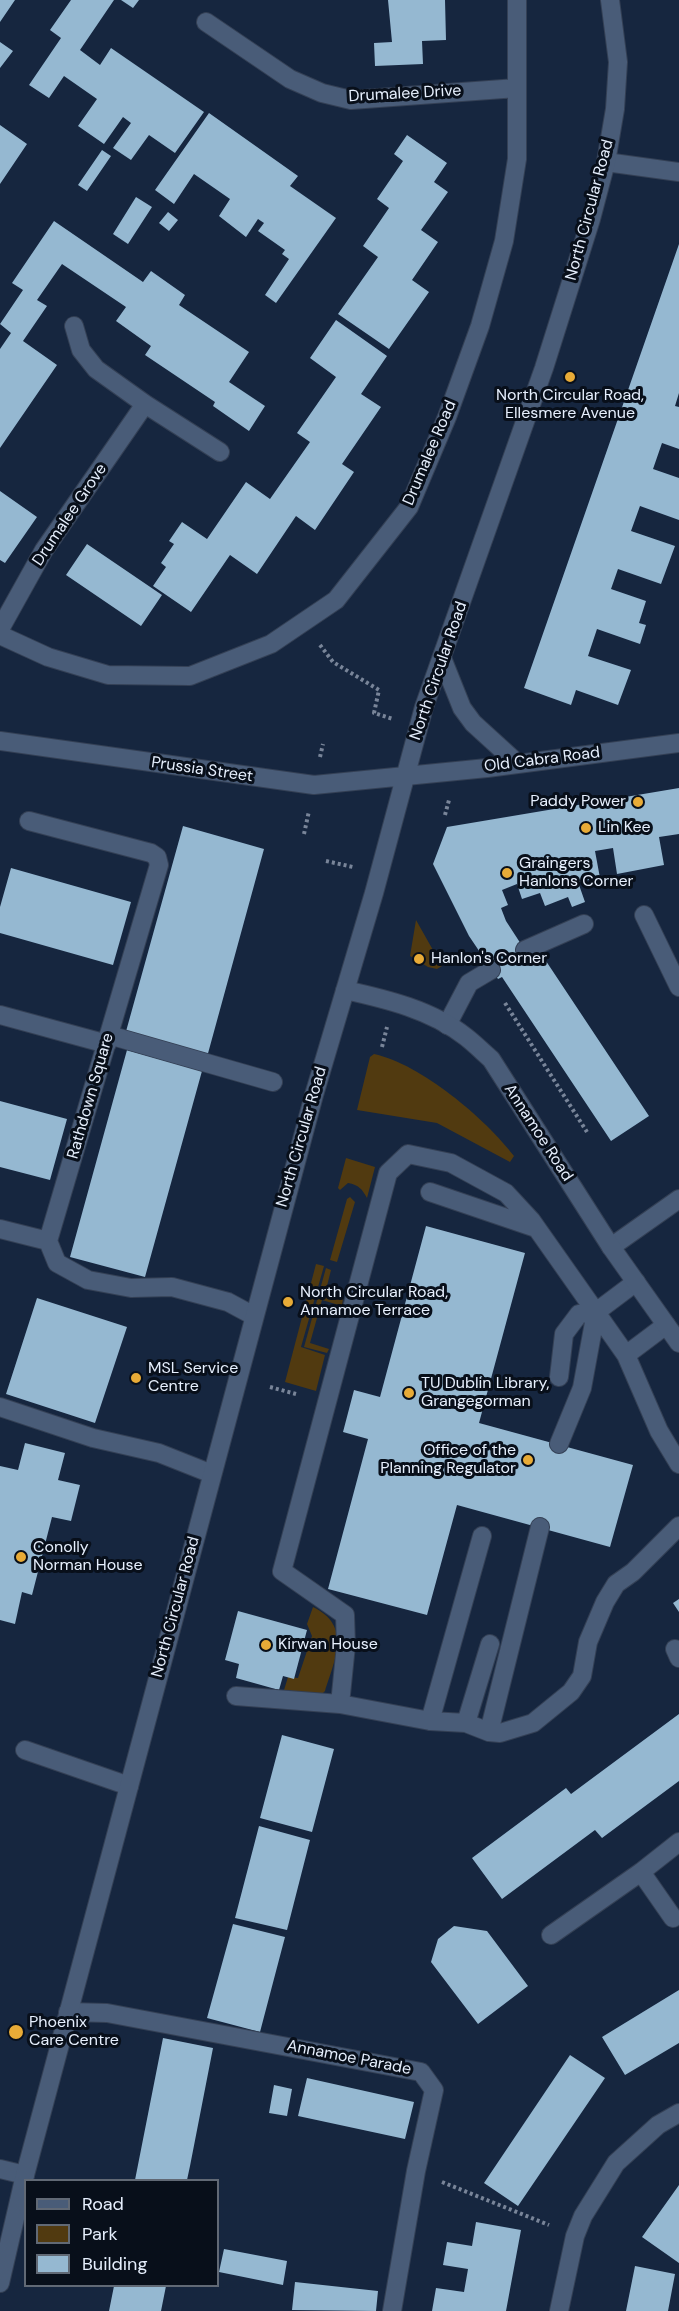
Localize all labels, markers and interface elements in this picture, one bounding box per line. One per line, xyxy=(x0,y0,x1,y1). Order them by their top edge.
street label: Drumalee Drive xyxy=(348,81,462,107)
street label: North Circular Road xyxy=(562,137,618,283)
marker: North Circular Road, Ellesmere Avenue xyxy=(563,370,577,384)
place label: North Circular Road, Ellesmere Avenue xyxy=(496,386,644,424)
street label: Drumalee Road xyxy=(399,398,461,508)
street label: Drumalee Grove xyxy=(29,460,111,570)
street label: North Circular Road xyxy=(406,599,472,743)
street label: Old Cabra Road xyxy=(483,743,601,777)
street label: Prussia Street xyxy=(150,753,254,787)
place label: Paddy Power xyxy=(530,792,626,812)
marker: Paddy Power xyxy=(631,795,645,809)
place label: Lin Kee xyxy=(598,818,651,838)
marker: Lin Kee xyxy=(579,821,593,835)
place label: Graingers Hanlons Corner xyxy=(519,854,633,892)
marker: Graingers Hanlons Corner xyxy=(500,866,514,880)
place label: Hanlon's Corner xyxy=(431,949,547,969)
marker: Hanlon's Corner xyxy=(412,952,426,966)
street label: Rathdown Square xyxy=(64,1031,118,1161)
street label: North Circular Road xyxy=(273,1065,331,1209)
street label: Annamoe Road xyxy=(499,1081,577,1185)
place label: North Circular Road, Annamoe Terrace xyxy=(300,1283,448,1321)
marker: North Circular Road, Annamoe Terrace xyxy=(281,1295,295,1309)
place label: MSL Service Centre xyxy=(148,1359,238,1397)
marker: MSL Service Centre xyxy=(129,1371,143,1385)
place label: TU Dublin Library, Grangegorman xyxy=(421,1374,549,1412)
marker: TU Dublin Library, Grangegorman xyxy=(402,1386,416,1400)
place label: Office of the Planning Regulator xyxy=(380,1441,516,1479)
marker: Office of the Planning Regulator xyxy=(521,1453,535,1467)
street label: North Circular Road xyxy=(148,1534,204,1680)
place label: Conolly Norman House xyxy=(33,1538,143,1576)
marker: Conolly Norman House xyxy=(14,1550,28,1564)
place label: Kirwan House xyxy=(278,1635,378,1655)
marker: Kirwan House xyxy=(259,1638,273,1652)
place label: Phoenix Care Centre xyxy=(29,2013,119,2051)
marker: Phoenix Care Centre xyxy=(7,2023,25,2041)
street label: Annamoe Parade xyxy=(285,2037,413,2079)
legend xyxy=(24,2179,219,2287)
text: Road xyxy=(82,2192,124,2216)
text: Park xyxy=(82,2222,118,2246)
text: Building xyxy=(82,2252,147,2276)

